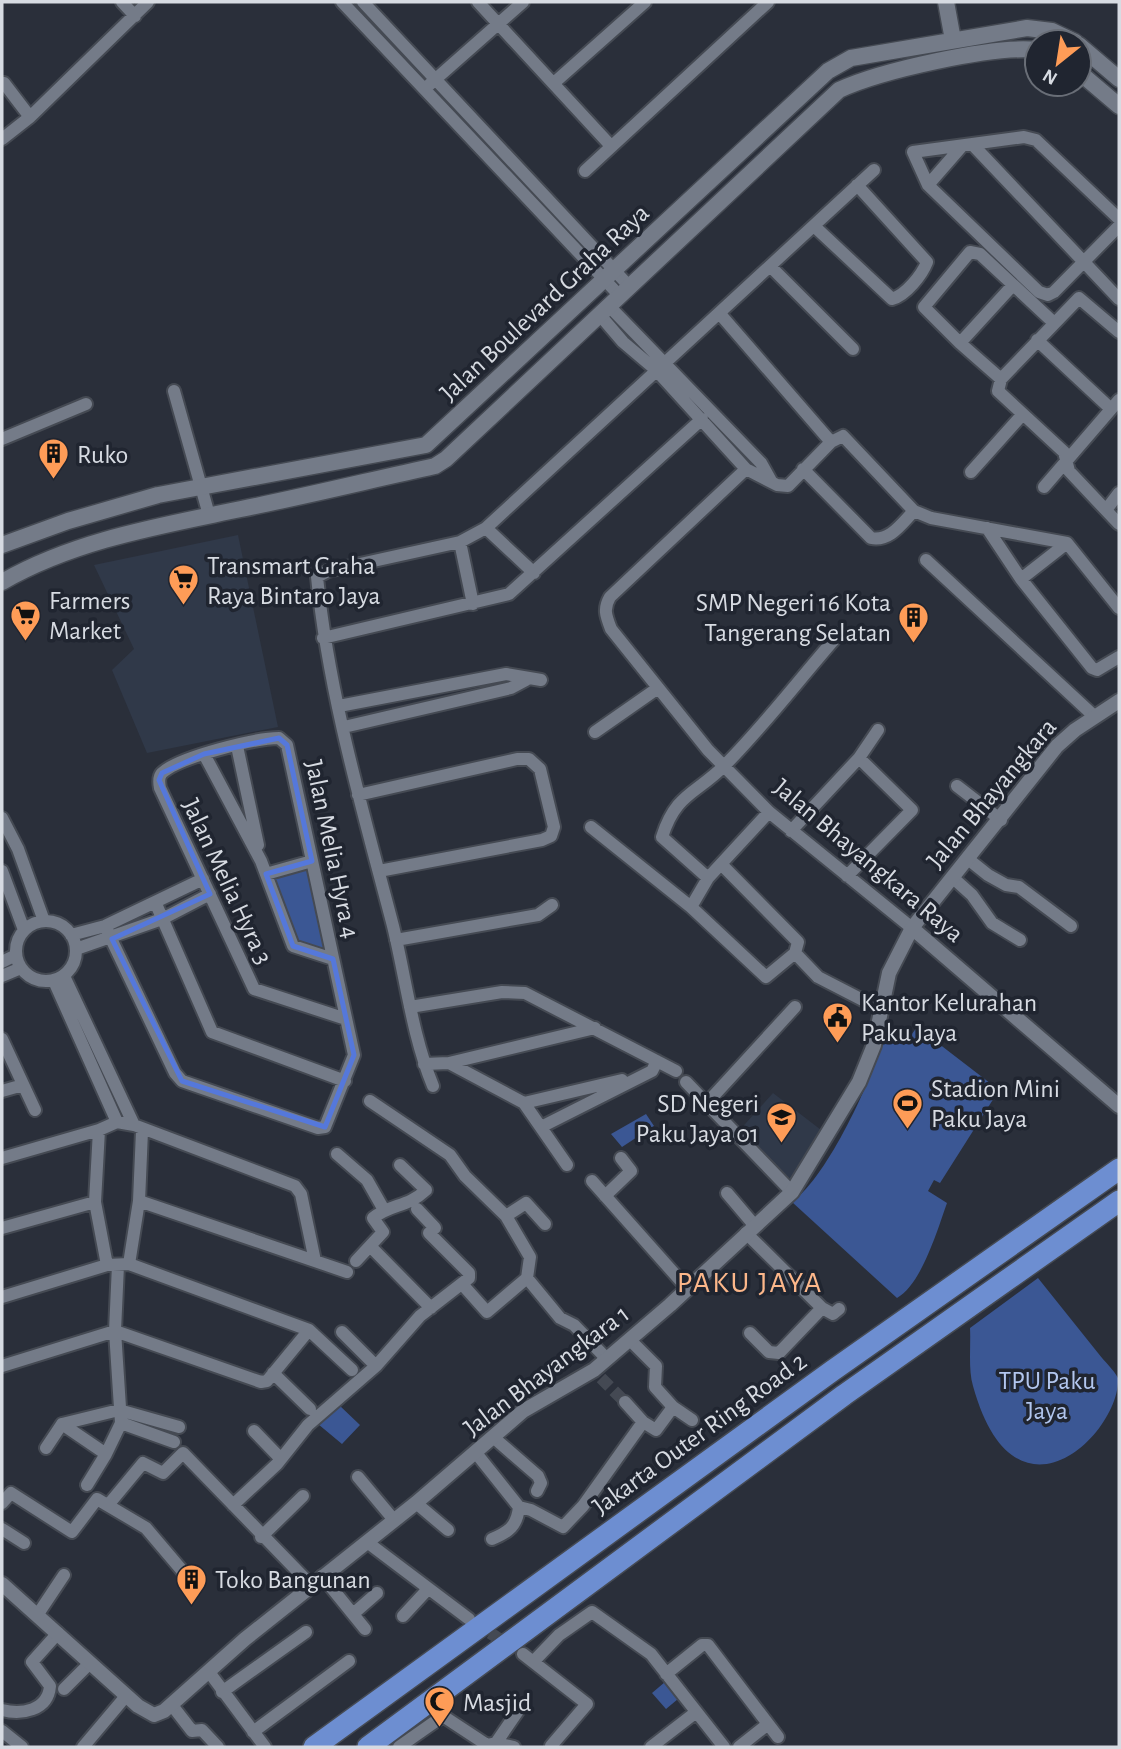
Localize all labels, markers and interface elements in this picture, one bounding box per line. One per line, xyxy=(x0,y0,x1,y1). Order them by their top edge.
north arrow xyxy=(1023,28,1093,98)
text: N xyxy=(1040,65,1061,88)
street label: Jalan Boulevard Graha Raya xyxy=(435,199,654,406)
building icon: Ruko xyxy=(37,437,71,481)
place label: Ruko xyxy=(77,442,128,468)
place label: Transmart Graha Raya Bintaro Jaya xyxy=(207,553,381,609)
supermarket icon: Transmart Graha Raya Bintaro Jaya xyxy=(167,563,201,607)
place label: Farmers Market xyxy=(49,588,130,644)
place label: SMP Negeri 16 Kota Tangerang Selatan xyxy=(696,590,891,646)
supermarket icon: Farmers Market xyxy=(9,598,43,642)
building icon: SMP Negeri 16 Kota Tangerang Selatan xyxy=(897,600,931,644)
street label: Jalan Bhayangkara xyxy=(922,714,1062,873)
street label: Jalan Melia Hyra 4 xyxy=(300,758,364,941)
street label: Jalan Bhayangkara Raya xyxy=(768,774,968,948)
street label: Jalan Melia Hyra 3 xyxy=(177,795,277,968)
place label: Kantor Kelurahan Paku Jaya xyxy=(861,990,1037,1046)
public building icon: Kantor Kelurahan Paku Jaya xyxy=(821,1000,855,1044)
place label: Stadion Mini Paku Jaya xyxy=(931,1076,1060,1132)
sports icon: Stadion Mini Paku Jaya xyxy=(891,1086,925,1130)
place label: SD Negeri Paku Jaya 01 xyxy=(636,1091,759,1147)
school or university icon: SD Negeri Paku Jaya 01 xyxy=(765,1101,799,1145)
district label: PAKU JAYA xyxy=(677,1268,823,1298)
street label: Jalan Bhayangkara 1 xyxy=(459,1300,634,1441)
street label: Jakarta Outer Ring Road 2 xyxy=(588,1348,811,1520)
park label: TPU Paku Jaya xyxy=(999,1368,1095,1424)
building icon: Toko Bangunan xyxy=(175,1562,209,1606)
place label: Toko Bangunan xyxy=(215,1567,371,1593)
mosque icon: Masjid xyxy=(423,1685,457,1729)
place label: Masjid xyxy=(463,1690,532,1716)

